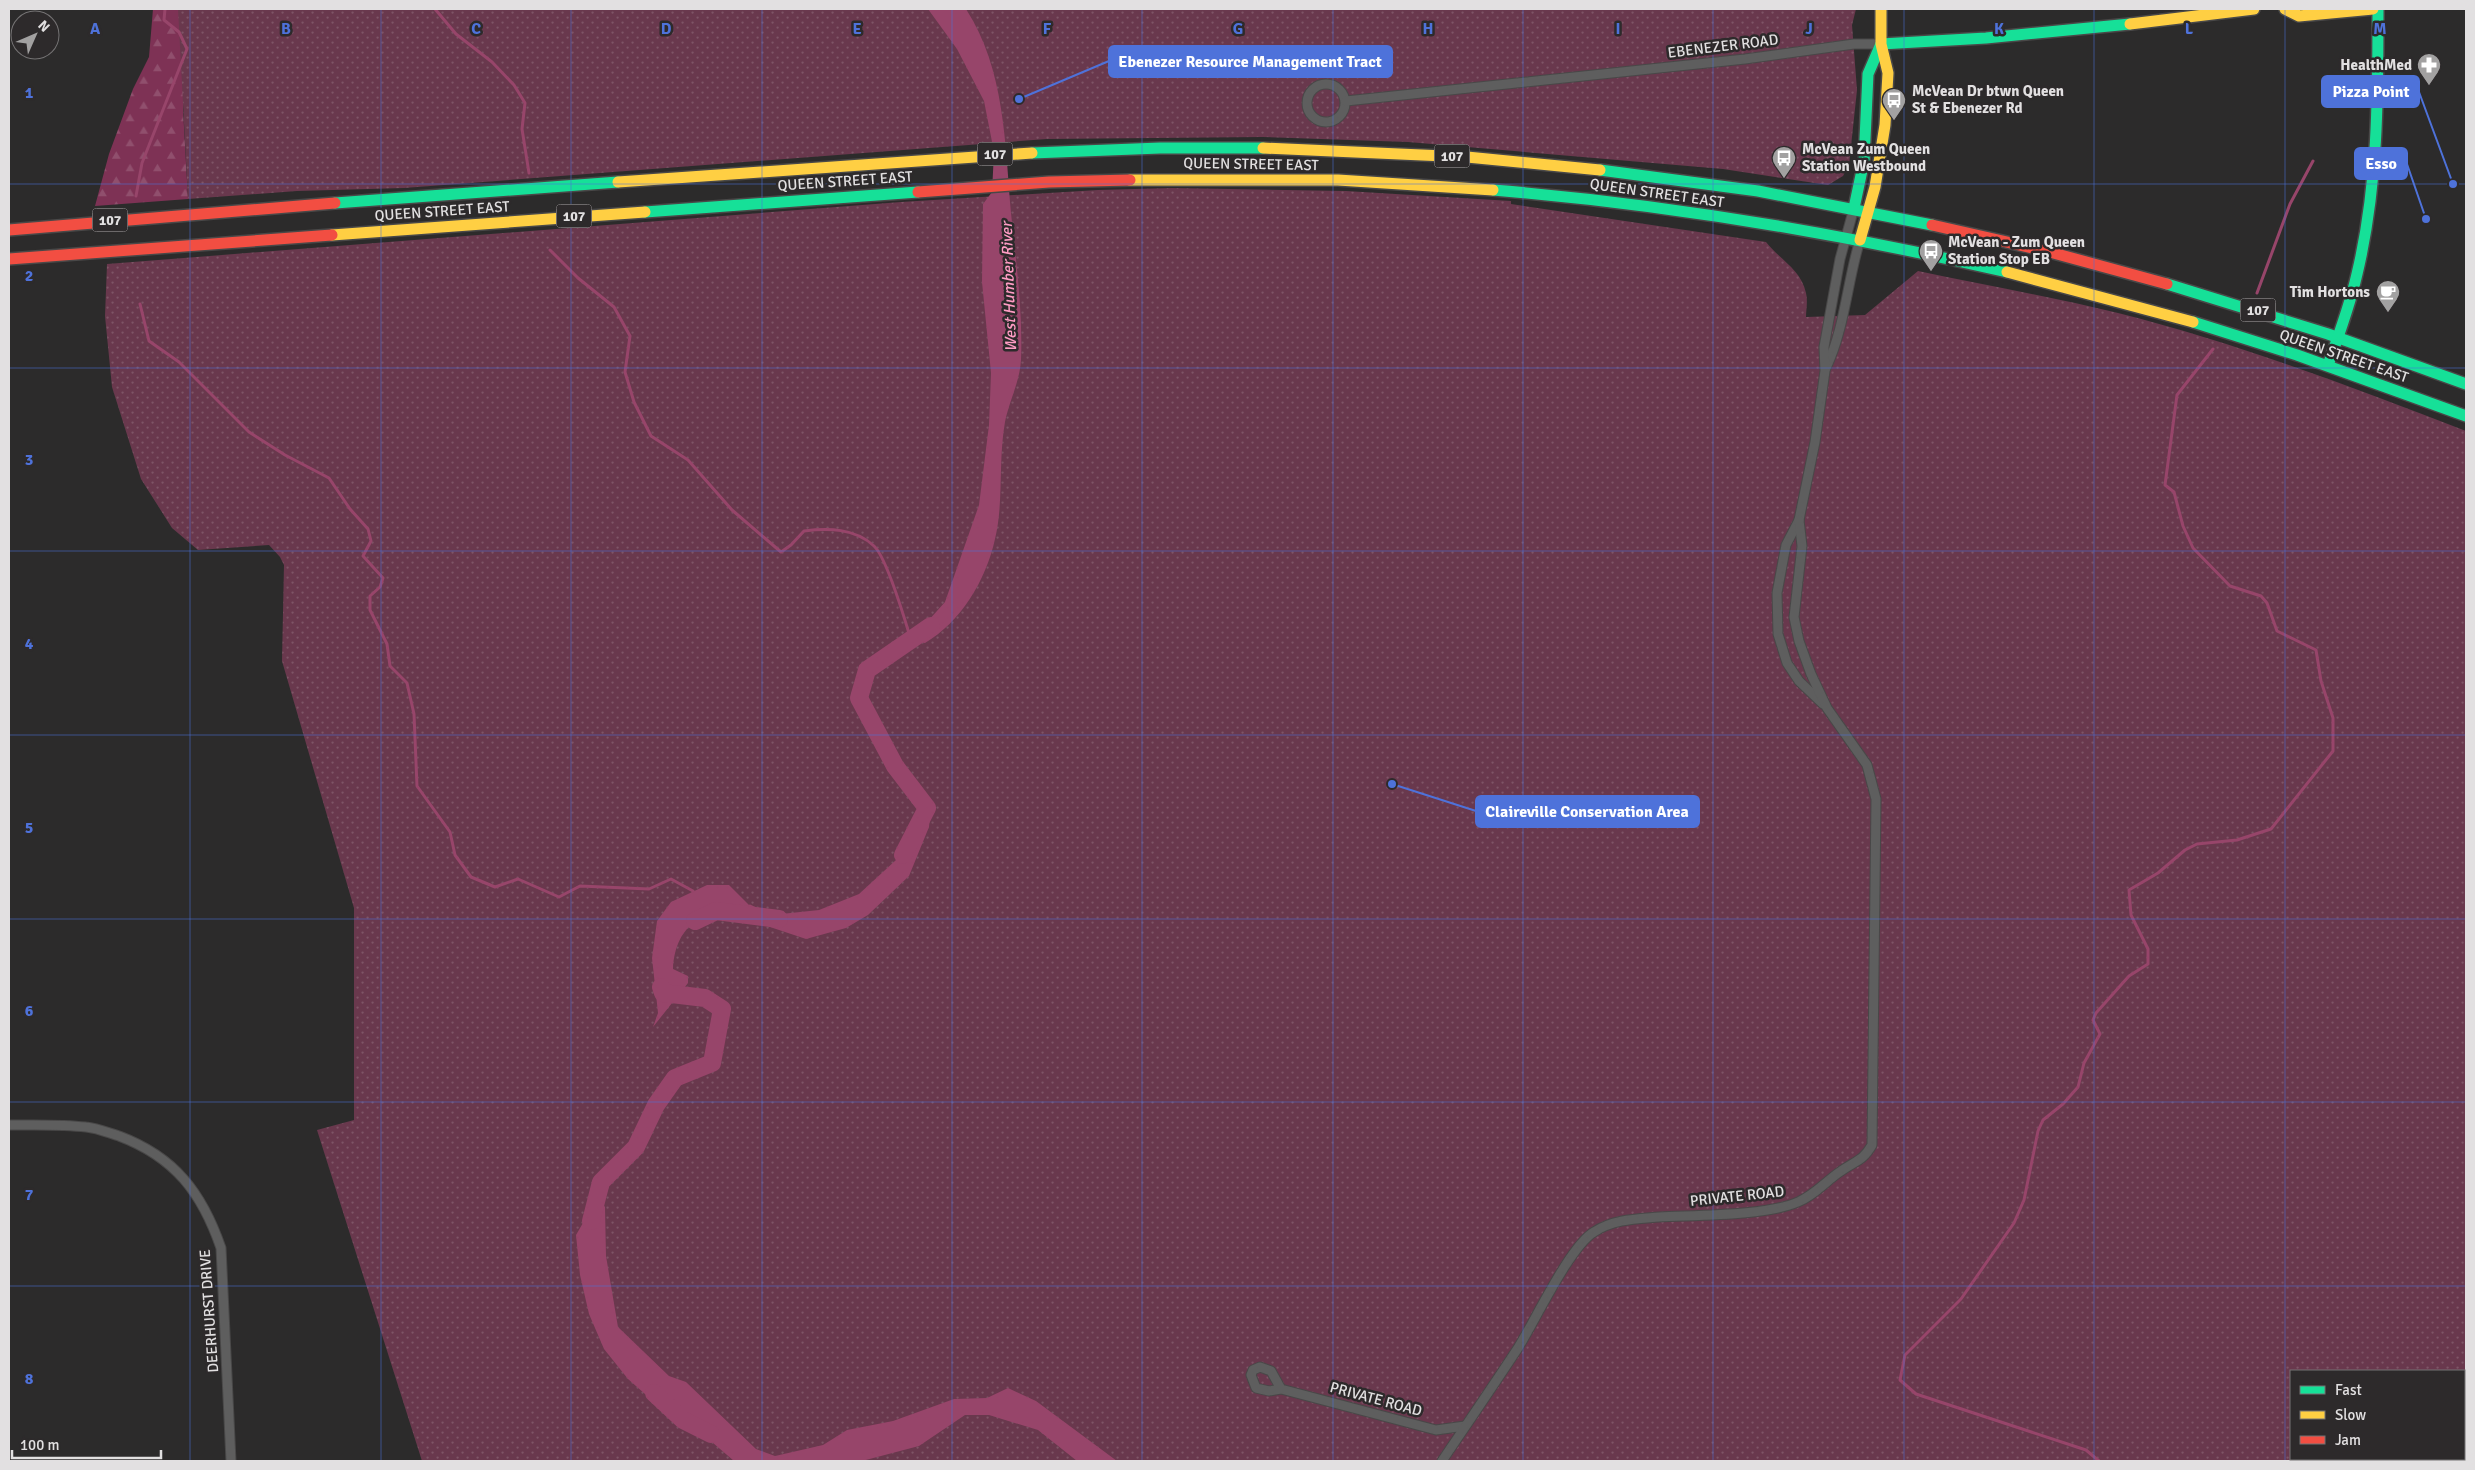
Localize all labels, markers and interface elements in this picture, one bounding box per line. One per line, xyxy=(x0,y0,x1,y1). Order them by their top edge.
north arrow xyxy=(10,10,60,60)
text: N xyxy=(34,17,53,36)
text: A xyxy=(90,19,101,39)
text: B xyxy=(281,19,291,39)
text: C xyxy=(471,19,481,39)
text: D xyxy=(661,19,672,39)
text: E xyxy=(852,19,862,39)
text: F xyxy=(1043,19,1052,39)
text: G xyxy=(1233,19,1243,39)
text: H xyxy=(1423,19,1433,39)
text: I xyxy=(1615,19,1621,39)
text: J xyxy=(1805,19,1813,39)
text: K xyxy=(1994,19,2004,39)
text: L xyxy=(2185,19,2194,39)
text: M xyxy=(2373,19,2387,39)
street label: EBENEZER ROAD xyxy=(1667,30,1779,62)
callout: Ebenezer Resource Management Tract xyxy=(1109,46,1392,77)
text: Ebenezer Resource Management Tract xyxy=(1118,52,1382,72)
pharmacy icon: HealthMed xyxy=(2416,52,2442,86)
place label: HealthMed xyxy=(2340,56,2412,74)
callout: Pizza Point xyxy=(2322,76,2419,107)
place label: McVean Dr btwn Queen St & Ebenezer Rd xyxy=(1912,82,2064,117)
text: Pizza Point xyxy=(2332,82,2410,102)
text: 1 xyxy=(25,83,34,103)
bus stop icon: McVean Dr btwn Queen St & Ebenezer Rd xyxy=(1881,87,1907,121)
place label: McVean Zum Queen Station Westbound xyxy=(1802,140,1930,175)
road number: 107 xyxy=(978,142,1012,166)
road number: 107 xyxy=(1434,144,1470,168)
bus stop icon: McVean Zum Queen Station Westbound xyxy=(1771,145,1797,179)
callout: Esso xyxy=(2355,148,2407,179)
street label: QUEEN STREET EAST xyxy=(1183,154,1319,174)
text: Esso xyxy=(2365,154,2397,174)
street label: QUEEN STREET EAST xyxy=(777,167,914,195)
street label: QUEEN STREET EAST xyxy=(1589,175,1726,211)
street label: QUEEN STREET EAST xyxy=(374,197,511,225)
road number: 107 xyxy=(556,205,592,228)
road number: 107 xyxy=(92,208,128,232)
water label: West Humber River xyxy=(997,220,1021,352)
place label: McVean - Zum Queen Station Stop EB xyxy=(1948,233,2085,268)
bus stop icon: McVean - Zum Queen Station Stop EB xyxy=(1918,238,1944,272)
text: 2 xyxy=(25,266,33,286)
cafe icon: Tim Hortons xyxy=(2375,279,2401,313)
place label: Tim Hortons xyxy=(2290,283,2370,301)
road number: 107 xyxy=(2240,298,2276,322)
street label: QUEEN STREET EAST xyxy=(2277,325,2411,387)
text: 3 xyxy=(25,450,33,470)
text: 4 xyxy=(25,634,34,654)
callout: Claireville Conservation Area xyxy=(1476,796,1699,827)
text: Claireville Conservation Area xyxy=(1485,802,1689,822)
text: 5 xyxy=(25,818,33,838)
text: 6 xyxy=(25,1001,34,1021)
street label: PRIVATE ROAD xyxy=(1689,1182,1785,1210)
text: 7 xyxy=(25,1185,34,1205)
street label: DEERHURST DRIVE xyxy=(196,1249,222,1373)
text: 8 xyxy=(25,1369,34,1389)
legend xyxy=(2290,1370,2465,1460)
street label: PRIVATE ROAD xyxy=(1328,1378,1424,1420)
text: Fast xyxy=(2335,1381,2362,1399)
text: Slow xyxy=(2335,1406,2366,1424)
scale bar xyxy=(12,1428,161,1460)
text: Jam xyxy=(2335,1431,2361,1449)
text: 100 m xyxy=(20,1436,60,1454)

